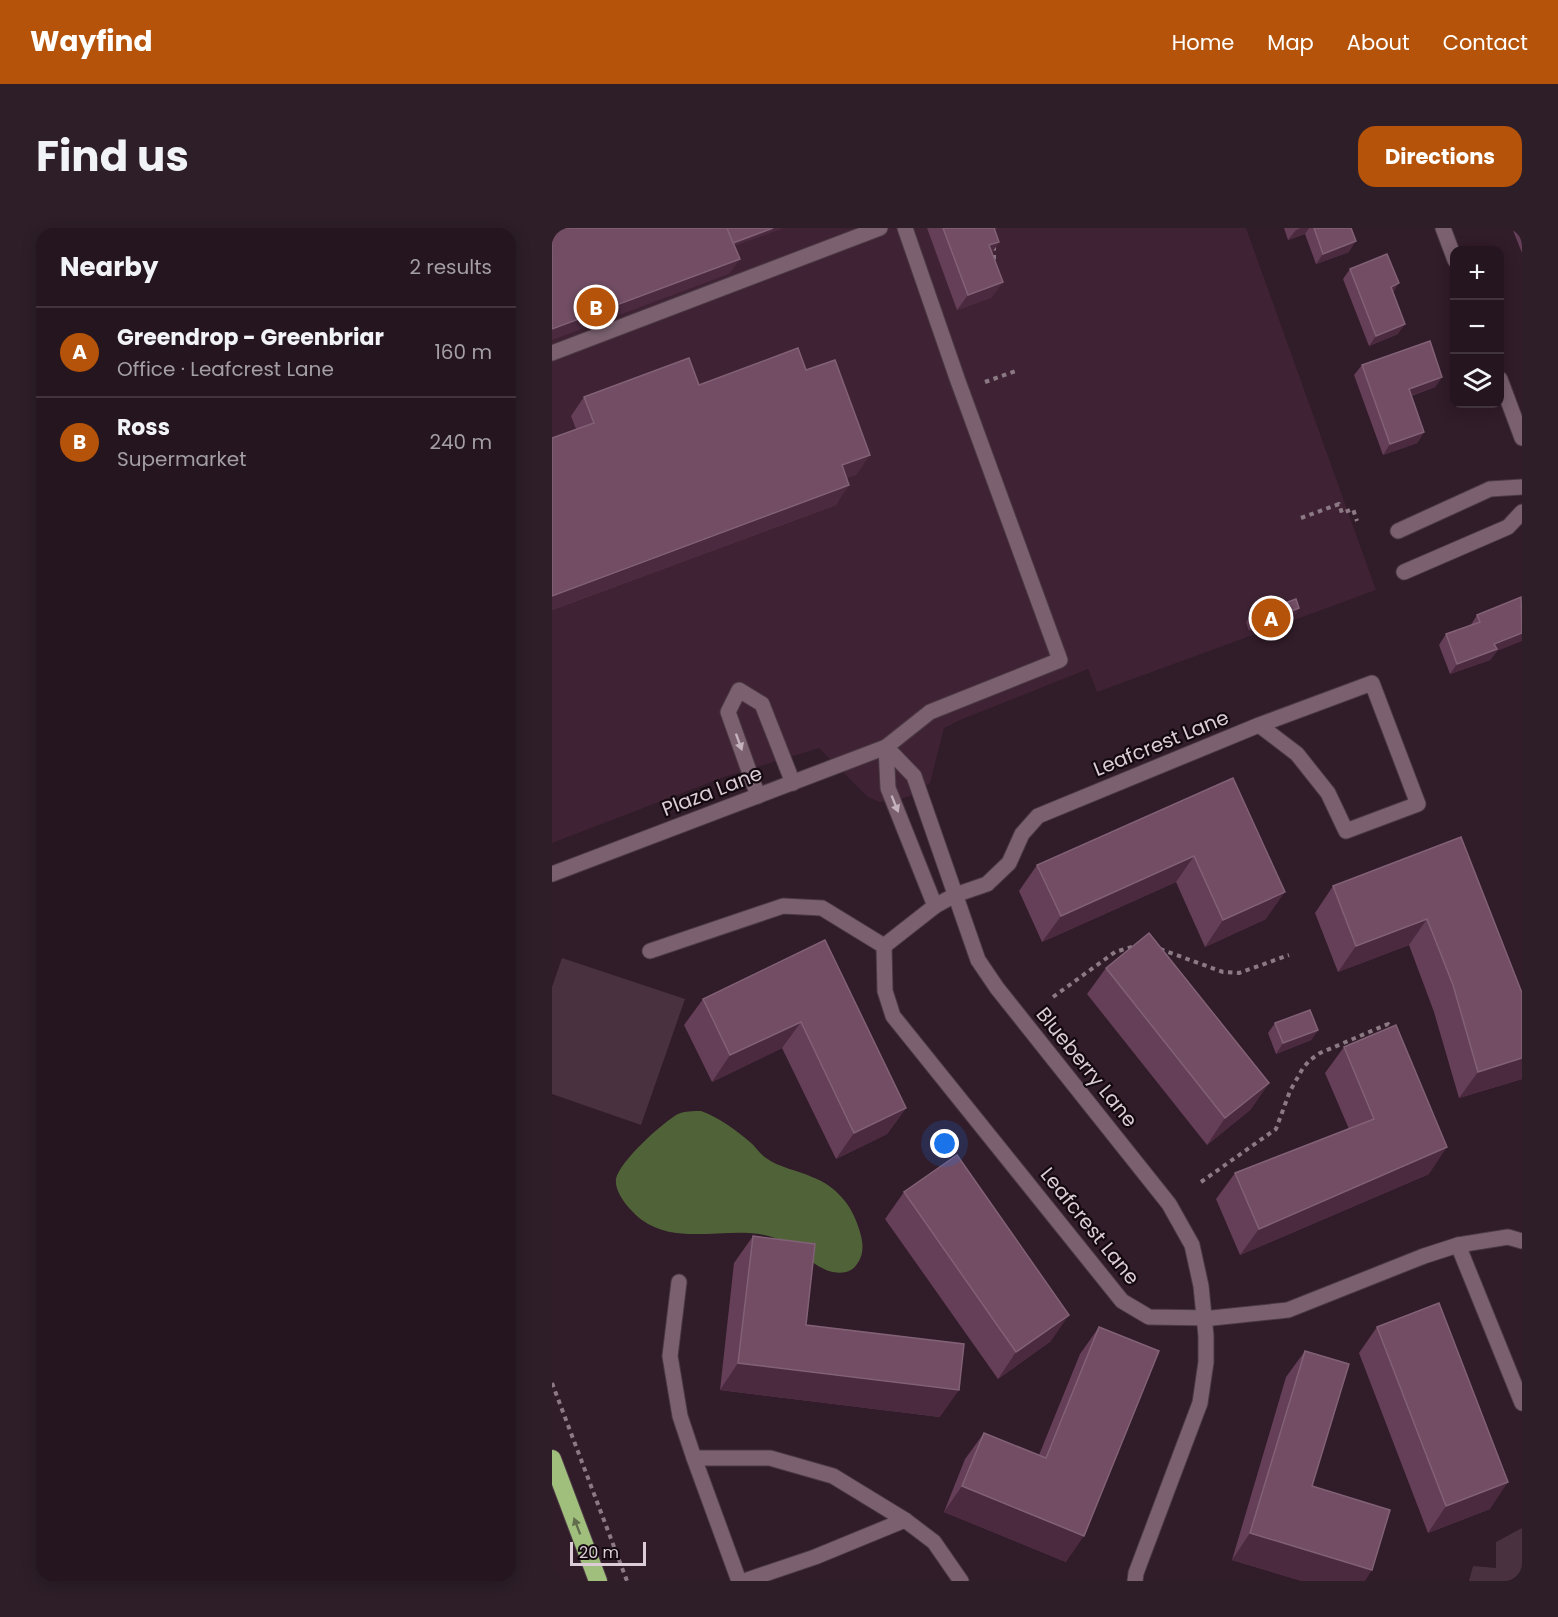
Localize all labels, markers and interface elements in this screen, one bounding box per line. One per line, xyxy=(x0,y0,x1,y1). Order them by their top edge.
text: Wayfind xyxy=(30,22,152,61)
text: Home xyxy=(1172,28,1234,57)
text: Map xyxy=(1267,28,1314,57)
text: About xyxy=(1347,28,1410,57)
text: Contact xyxy=(1443,28,1528,57)
button: Directions xyxy=(1358,126,1522,187)
text: Find us xyxy=(36,127,189,186)
map controls xyxy=(1450,246,1504,408)
button: + xyxy=(1450,246,1504,300)
text: Nearby xyxy=(60,249,158,285)
text: 2 results xyxy=(409,253,492,281)
pin: B xyxy=(576,284,615,329)
button: − xyxy=(1450,300,1504,354)
text: Greendrop - Greenbriar xyxy=(117,322,384,353)
text: A xyxy=(72,338,87,366)
text: 160 m xyxy=(434,338,492,366)
button: layers xyxy=(1450,354,1504,408)
text: Office · Leafcrest Lane xyxy=(117,355,334,383)
text: Ross xyxy=(117,412,170,443)
text: B xyxy=(73,428,86,456)
text: 240 m xyxy=(429,428,492,456)
text: Supermarket xyxy=(117,445,246,473)
pin: A xyxy=(1252,596,1290,640)
street label: Leafcrest Lane xyxy=(1089,703,1233,783)
one-way arrow xyxy=(735,733,744,751)
street label: Plaza Lane xyxy=(658,759,766,823)
one-way arrow xyxy=(890,796,900,814)
street label: Blueberry Lane xyxy=(1030,1001,1144,1133)
your location xyxy=(930,1129,959,1158)
street label: Leafcrest Lane xyxy=(1034,1161,1146,1291)
one-way arrow xyxy=(572,1517,582,1535)
scale bar xyxy=(570,1539,646,1566)
text: 20 m xyxy=(579,1541,619,1564)

